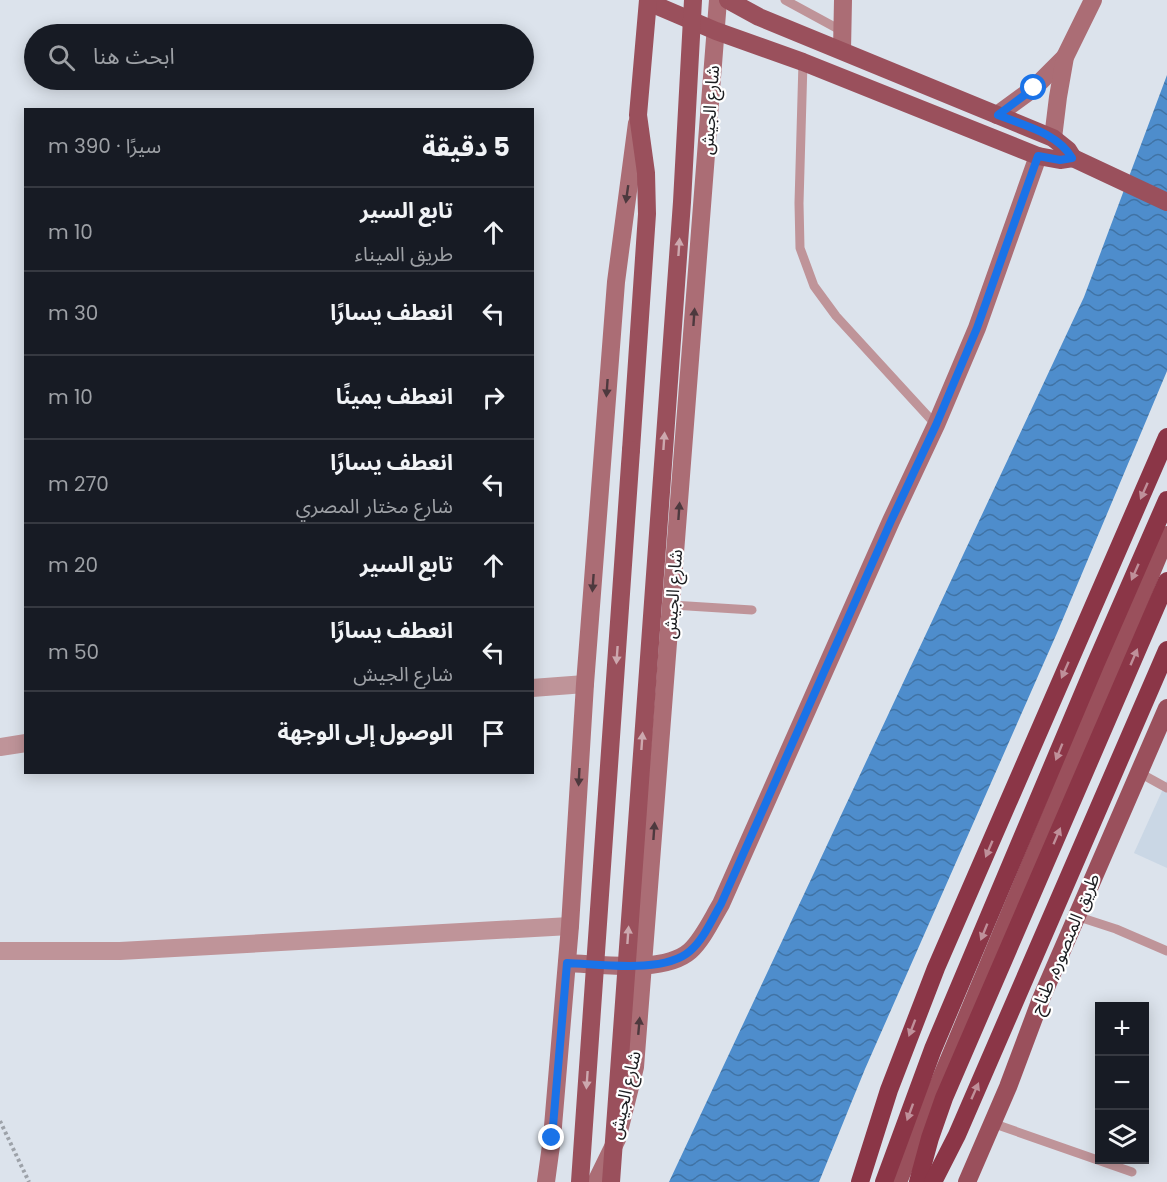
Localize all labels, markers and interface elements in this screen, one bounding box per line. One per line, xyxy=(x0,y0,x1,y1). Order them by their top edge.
search box xyxy=(24,24,534,90)
icon: search xyxy=(45,41,78,74)
text: ابحث هنا xyxy=(93,41,175,72)
street label: شارع الجيش xyxy=(694,64,727,156)
route start xyxy=(1020,74,1046,100)
text: 5 دقيقة xyxy=(422,129,510,165)
text: سيرًا · 390 m xyxy=(48,132,161,160)
one-way arrow xyxy=(622,185,632,204)
text: تابع السير xyxy=(360,195,453,226)
icon: ahead xyxy=(477,216,510,249)
text: 10 m xyxy=(48,218,93,246)
one-way arrow xyxy=(674,237,683,256)
text: طريق الميناء xyxy=(355,240,453,268)
text: انعطف يسارًا xyxy=(330,297,453,328)
icon: left xyxy=(477,297,510,330)
text: 30 m xyxy=(48,299,98,327)
one-way arrow xyxy=(689,307,699,326)
one-way arrow xyxy=(603,379,612,398)
text: انعطف يمينًا xyxy=(336,381,453,412)
icon: right xyxy=(477,381,510,414)
text: 10 m xyxy=(48,383,93,411)
one-way arrow xyxy=(659,432,669,451)
text: انعطف يسارًا xyxy=(330,447,453,478)
icon: left xyxy=(477,468,510,501)
text: 270 m xyxy=(48,470,109,498)
one-way arrow xyxy=(1138,482,1148,500)
text: شارع مختار المصري xyxy=(296,492,453,520)
one-way arrow xyxy=(674,502,684,521)
street label: شارع الجيش xyxy=(657,548,690,640)
text: تابع السير xyxy=(360,549,453,580)
icon: ahead xyxy=(477,549,510,582)
text: 20 m xyxy=(48,551,98,579)
one-way arrow xyxy=(1130,564,1140,582)
one-way arrow xyxy=(588,573,597,592)
text: انعطف يسارًا xyxy=(330,615,453,646)
icon: left xyxy=(477,636,510,669)
text: 50 m xyxy=(48,638,99,666)
one-way arrow xyxy=(612,645,621,664)
one-way arrow xyxy=(1130,648,1140,666)
text: شارع الجيش xyxy=(353,660,453,688)
one-way arrow xyxy=(1060,661,1070,679)
text: الوصول إلى الوجهة xyxy=(278,717,453,748)
icon: arrive xyxy=(477,717,510,750)
one-way arrow xyxy=(637,731,647,750)
one-way arrow xyxy=(1054,743,1063,761)
one-way arrow xyxy=(575,768,584,787)
one-way arrow xyxy=(650,822,659,841)
one-way arrow xyxy=(1053,827,1062,845)
one-way arrow xyxy=(984,841,994,859)
street label: طريق المنصوره, طناح xyxy=(1023,869,1107,1019)
one-way arrow xyxy=(979,923,988,941)
one-way arrow xyxy=(623,926,632,945)
map controls xyxy=(1095,1002,1149,1164)
button: + xyxy=(1095,1002,1149,1056)
one-way arrow xyxy=(634,1016,644,1035)
one-way arrow xyxy=(907,1019,916,1037)
street label: شارع الجيش xyxy=(602,1048,649,1142)
button: − xyxy=(1095,1056,1149,1110)
one-way arrow xyxy=(583,1070,592,1089)
one-way arrow xyxy=(971,1082,980,1099)
one-way arrow xyxy=(905,1104,915,1122)
button: layers xyxy=(1095,1110,1149,1164)
route end xyxy=(538,1124,564,1150)

